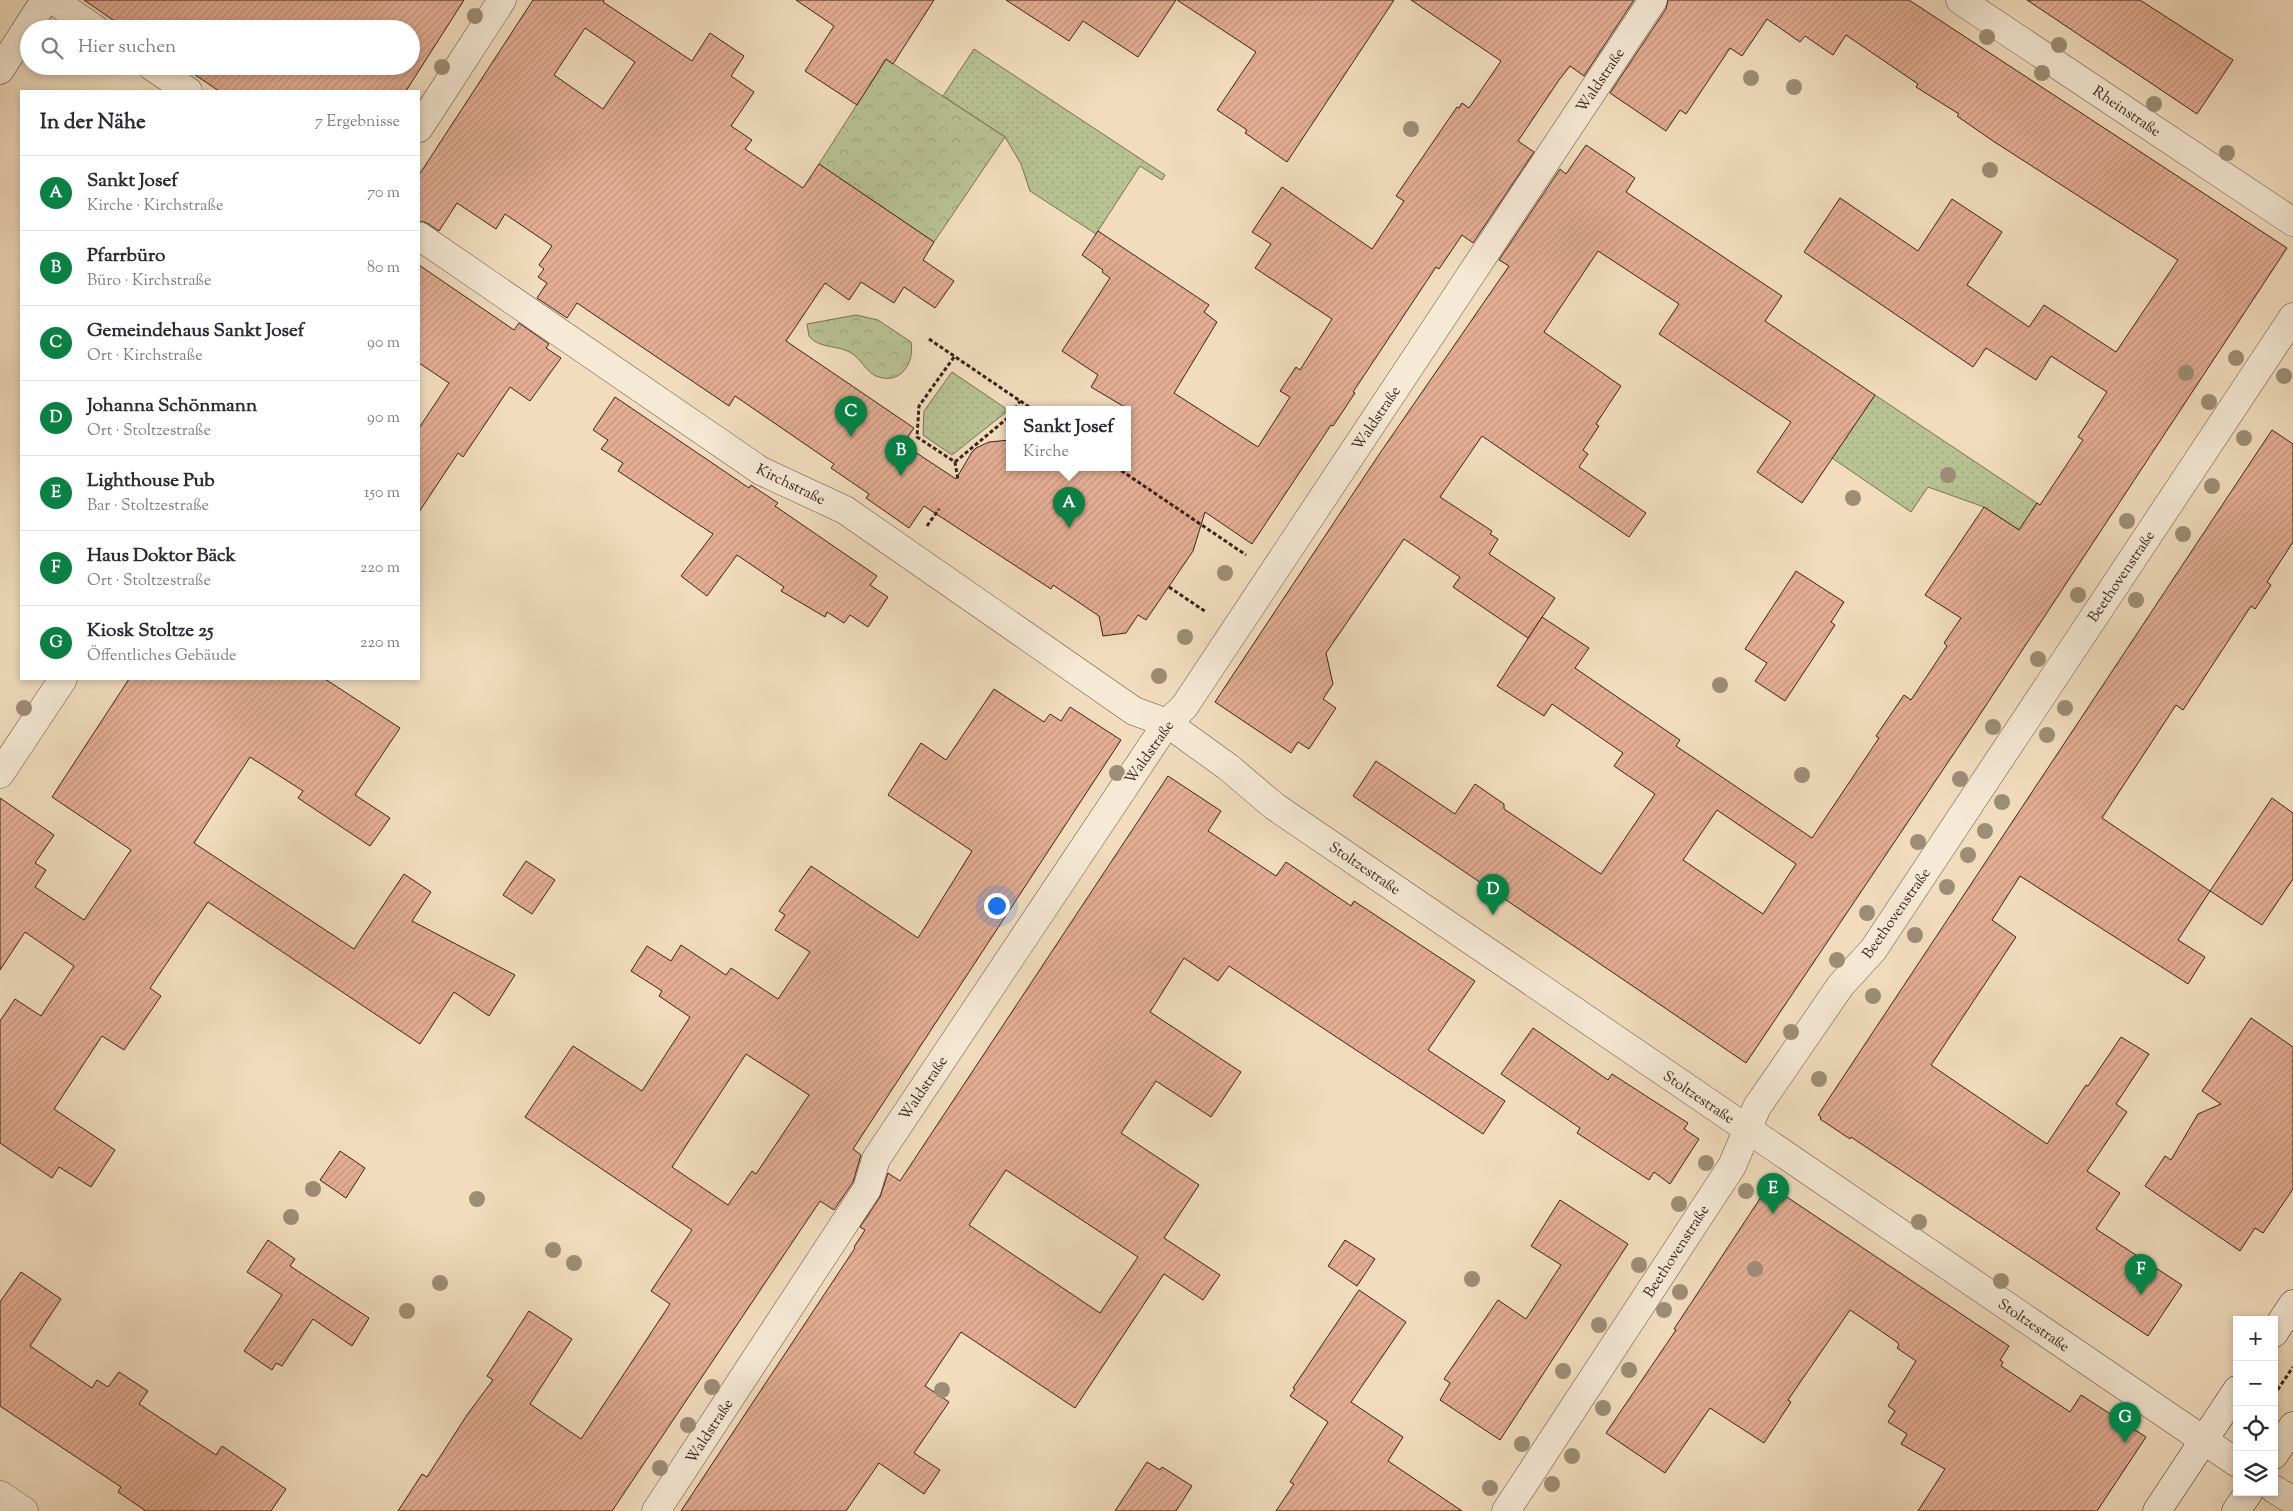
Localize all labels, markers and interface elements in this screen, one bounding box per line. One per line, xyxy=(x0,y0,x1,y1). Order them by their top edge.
search box xyxy=(20,20,420,75)
icon: search xyxy=(38,34,66,62)
text: Hier suchen xyxy=(78,34,176,61)
street label: Waldstraße xyxy=(1572,44,1631,117)
street label: Rheinstraße xyxy=(2088,82,2164,143)
text: In der Nähe xyxy=(40,108,146,138)
text: 7 Ergebnisse xyxy=(315,111,400,134)
text: Sankt Josef xyxy=(87,168,178,195)
text: A xyxy=(50,182,63,205)
text: 70 m xyxy=(367,182,400,205)
text: Kirche · Kirchstraße xyxy=(87,195,223,218)
text: Pfarrbüro xyxy=(87,243,165,270)
text: B xyxy=(51,257,61,280)
text: 80 m xyxy=(367,257,400,280)
text: Büro · Kirchstraße xyxy=(87,270,212,293)
text: Gemeindehaus Sankt Josef xyxy=(87,318,304,345)
text: C xyxy=(50,332,62,355)
text: 90 m xyxy=(367,332,400,355)
text: Ort · Kirchstraße xyxy=(87,345,203,368)
street label: Waldstraße xyxy=(1348,382,1407,455)
text: Johanna Schönmann xyxy=(87,393,257,420)
pin: C xyxy=(835,396,867,437)
popup xyxy=(1006,406,1131,471)
text: D xyxy=(50,407,62,430)
text: 90 m xyxy=(367,407,400,430)
text: Sankt Josef xyxy=(1023,414,1114,441)
text: Ort · Stoltzestraße xyxy=(87,420,211,443)
pin: B xyxy=(885,435,917,476)
text: Kirche xyxy=(1023,441,1069,464)
street label: Kirchstraße xyxy=(752,460,828,511)
text: Lighthouse Pub xyxy=(87,468,215,495)
text: E xyxy=(51,482,61,505)
text: 150 m xyxy=(364,482,400,505)
pin: A xyxy=(1053,487,1085,528)
text: Bar · Stoltzestraße xyxy=(87,495,209,518)
street label: Beethovenstraße xyxy=(2084,527,2161,627)
text: Haus Doktor Bäck xyxy=(87,543,236,570)
text: F xyxy=(52,557,60,580)
text: 220 m xyxy=(360,557,400,580)
text: Ort · Stoltzestraße xyxy=(87,570,211,593)
text: Kiosk Stoltze 25 xyxy=(87,618,214,645)
text: G xyxy=(49,632,63,655)
text: 220 m xyxy=(360,632,400,655)
text: Öffentliches Gebäude xyxy=(87,645,237,668)
street label: Waldstraße xyxy=(1120,717,1180,789)
street label: Stoltzestraße xyxy=(1324,837,1404,901)
street label: Beethovenstraße xyxy=(1858,864,1936,964)
pin: D xyxy=(1477,874,1509,915)
your location xyxy=(984,893,1010,919)
street label: Waldstraße xyxy=(895,1052,954,1125)
street label: Stoltzestraße xyxy=(1658,1066,1738,1130)
pin: E xyxy=(1757,1173,1789,1214)
street label: Beethovenstraße xyxy=(1639,1201,1715,1302)
pin: F xyxy=(2125,1254,2157,1295)
street label: Stoltzestraße xyxy=(1993,1294,2073,1358)
map controls xyxy=(2233,1316,2278,1496)
button: + xyxy=(2233,1316,2278,1361)
button: − xyxy=(2233,1361,2278,1406)
street label: Waldstraße xyxy=(681,1395,739,1468)
pin: G xyxy=(2109,1402,2141,1443)
button: locate xyxy=(2233,1406,2278,1451)
button: layers xyxy=(2233,1451,2278,1496)

